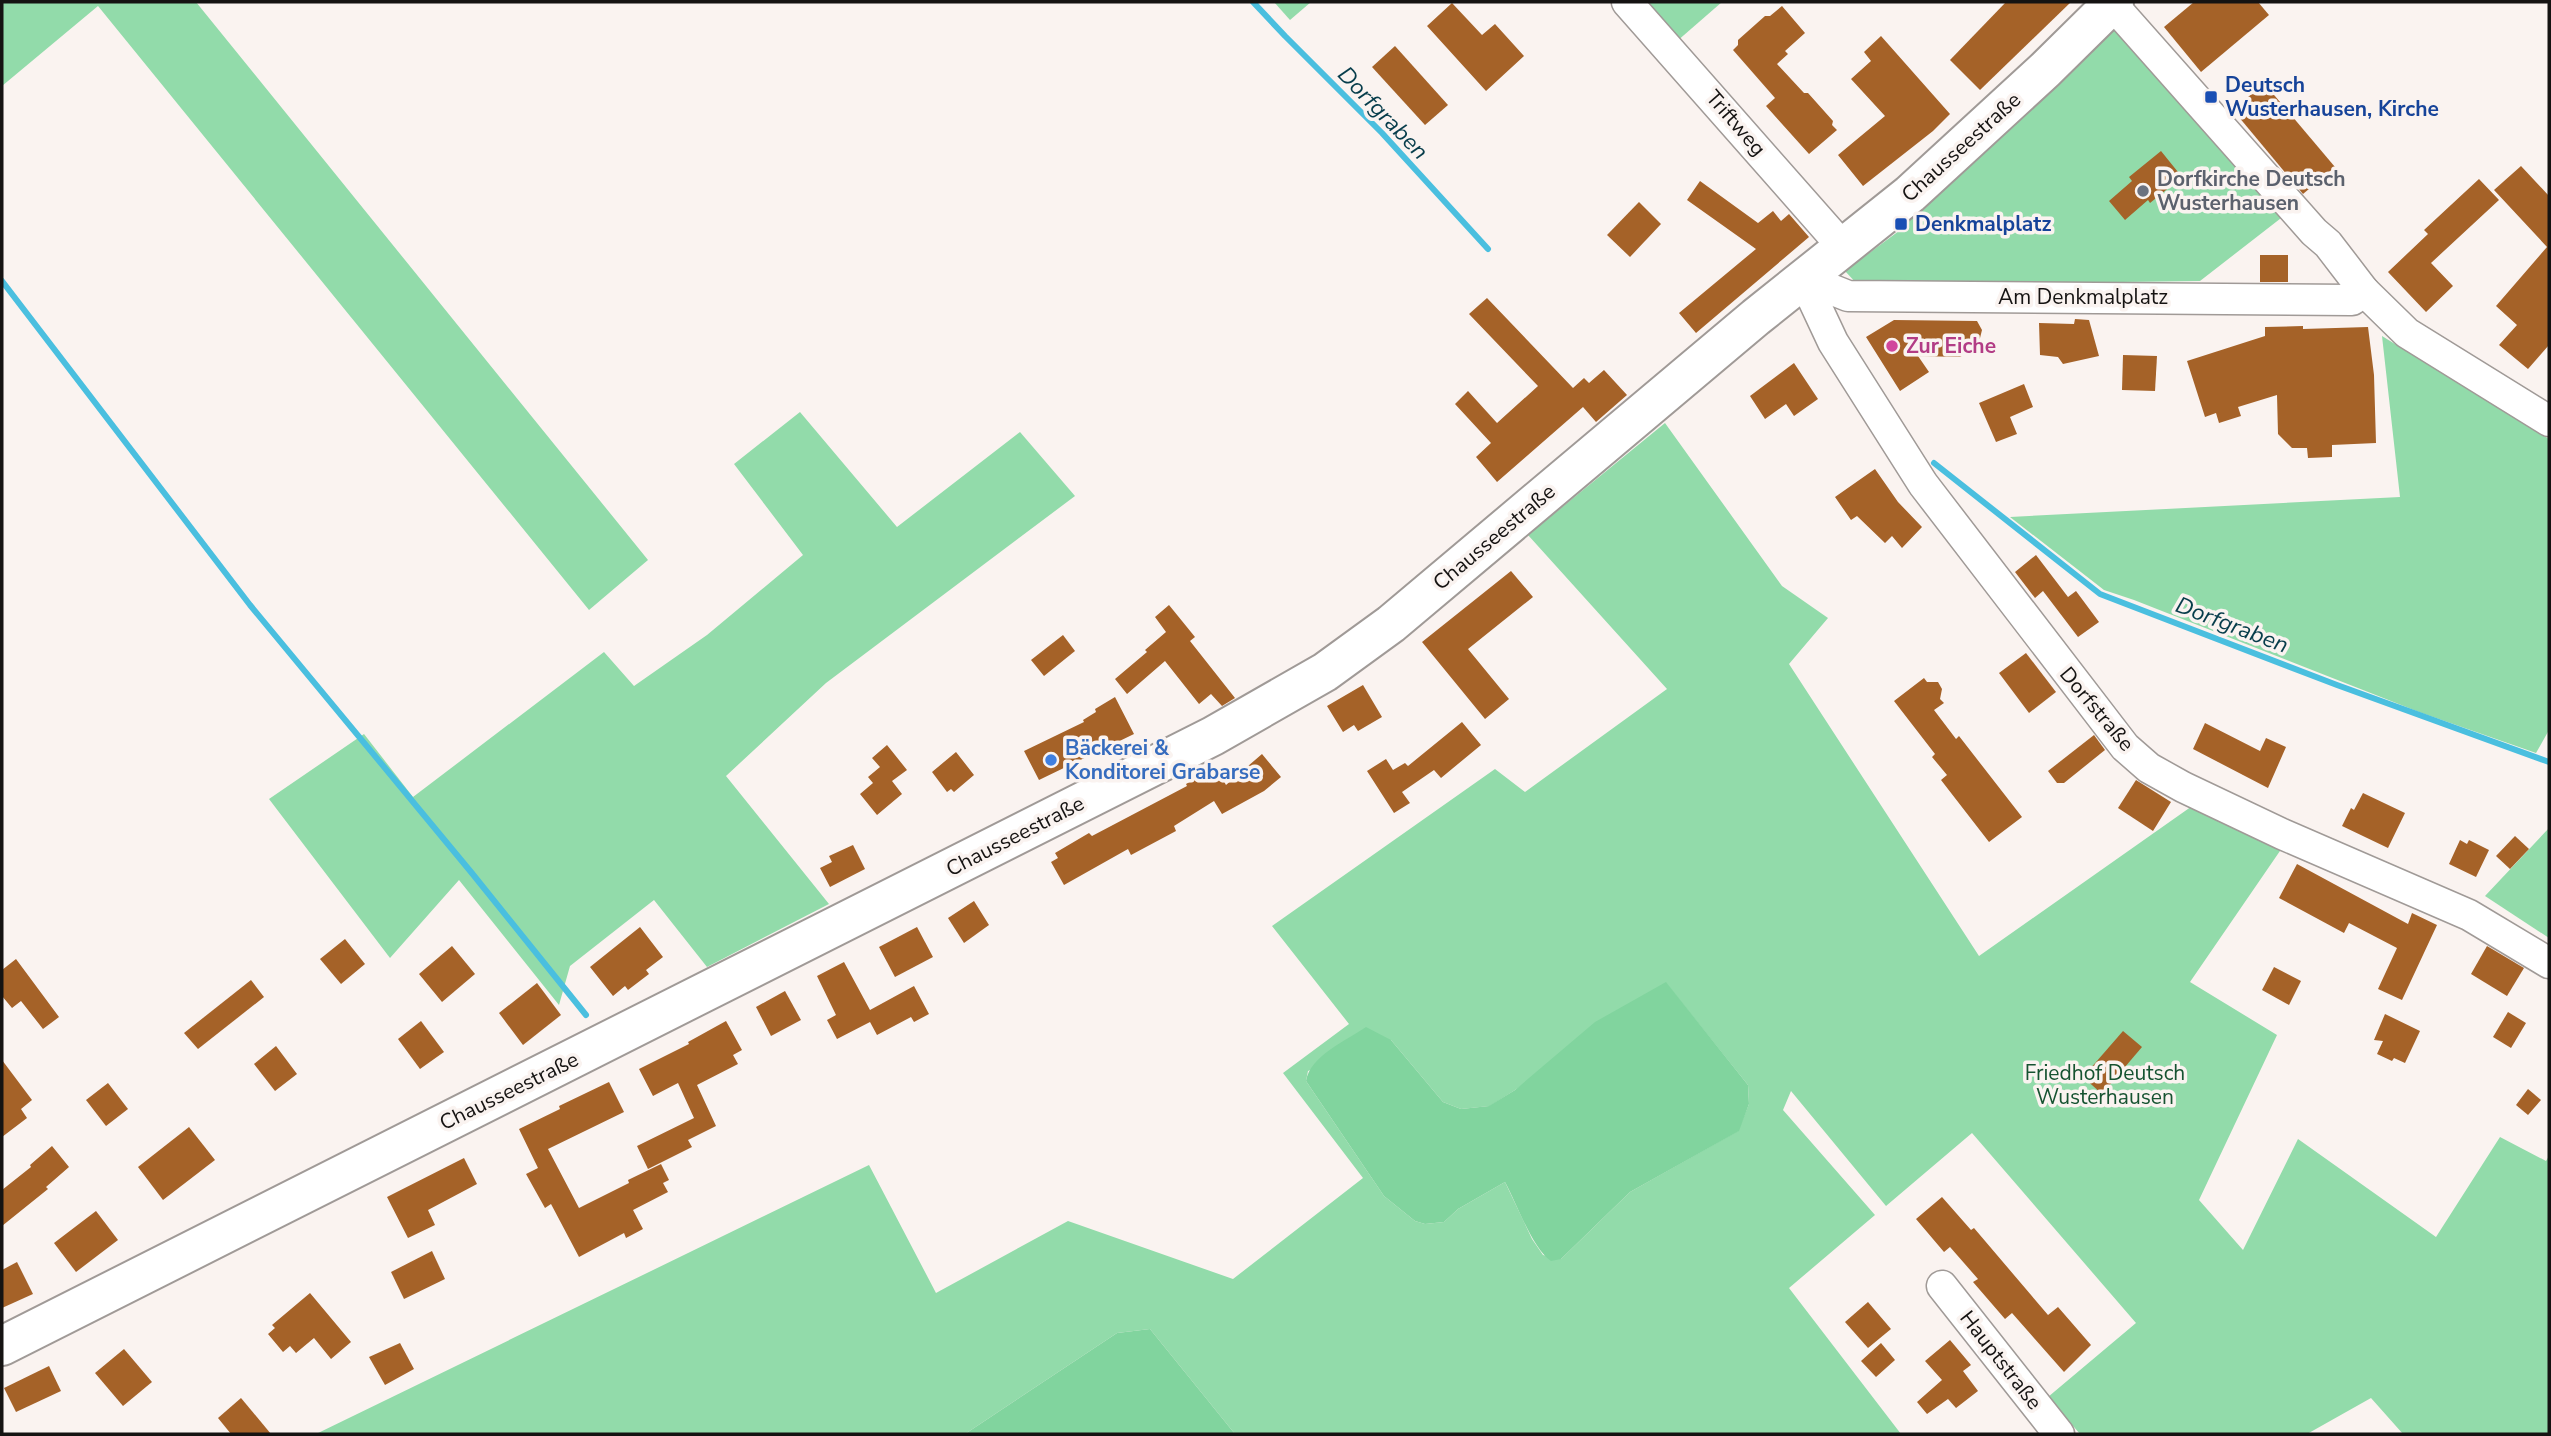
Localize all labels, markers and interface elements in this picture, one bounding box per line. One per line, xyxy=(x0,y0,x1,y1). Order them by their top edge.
water label: Dorfgraben xyxy=(1331,60,1435,166)
place label: Deutsch Wusterhausen, Kirche xyxy=(2225,71,2439,123)
street label: Triftweg xyxy=(1700,84,1772,162)
street label: Chausseestraße xyxy=(1895,86,2027,208)
marker: Deutsch Wusterhausen, Kirche xyxy=(2203,89,2219,105)
place label: Dorfkirche Deutsch Wusterhausen xyxy=(2157,165,2346,217)
marker: Dorfkirche Deutsch Wusterhausen xyxy=(2135,183,2151,199)
place label: Denkmalplatz xyxy=(1915,210,2051,238)
marker: Denkmalplatz xyxy=(1893,216,1909,232)
street label: Am Denkmalplatz xyxy=(1998,283,2168,311)
place label: Zur Eiche xyxy=(1906,332,1996,360)
marker: Zur Eiche xyxy=(1884,338,1900,354)
street label: Chausseestraße xyxy=(1427,478,1561,596)
water label: Dorfgraben xyxy=(2171,589,2293,661)
street label: Dorfstraße xyxy=(2053,661,2141,757)
place label: Bäckerei & Konditorei Grabarse xyxy=(1065,734,1260,786)
marker: Bäckerei & Konditorei Grabarse xyxy=(1043,752,1059,768)
street label: Chausseestraße xyxy=(941,789,1089,883)
street label: Chausseestraße xyxy=(435,1045,583,1137)
park label: Friedhof Deutsch Wusterhausen xyxy=(2025,1059,2185,1111)
street label: Hauptstraße xyxy=(1954,1305,2048,1415)

